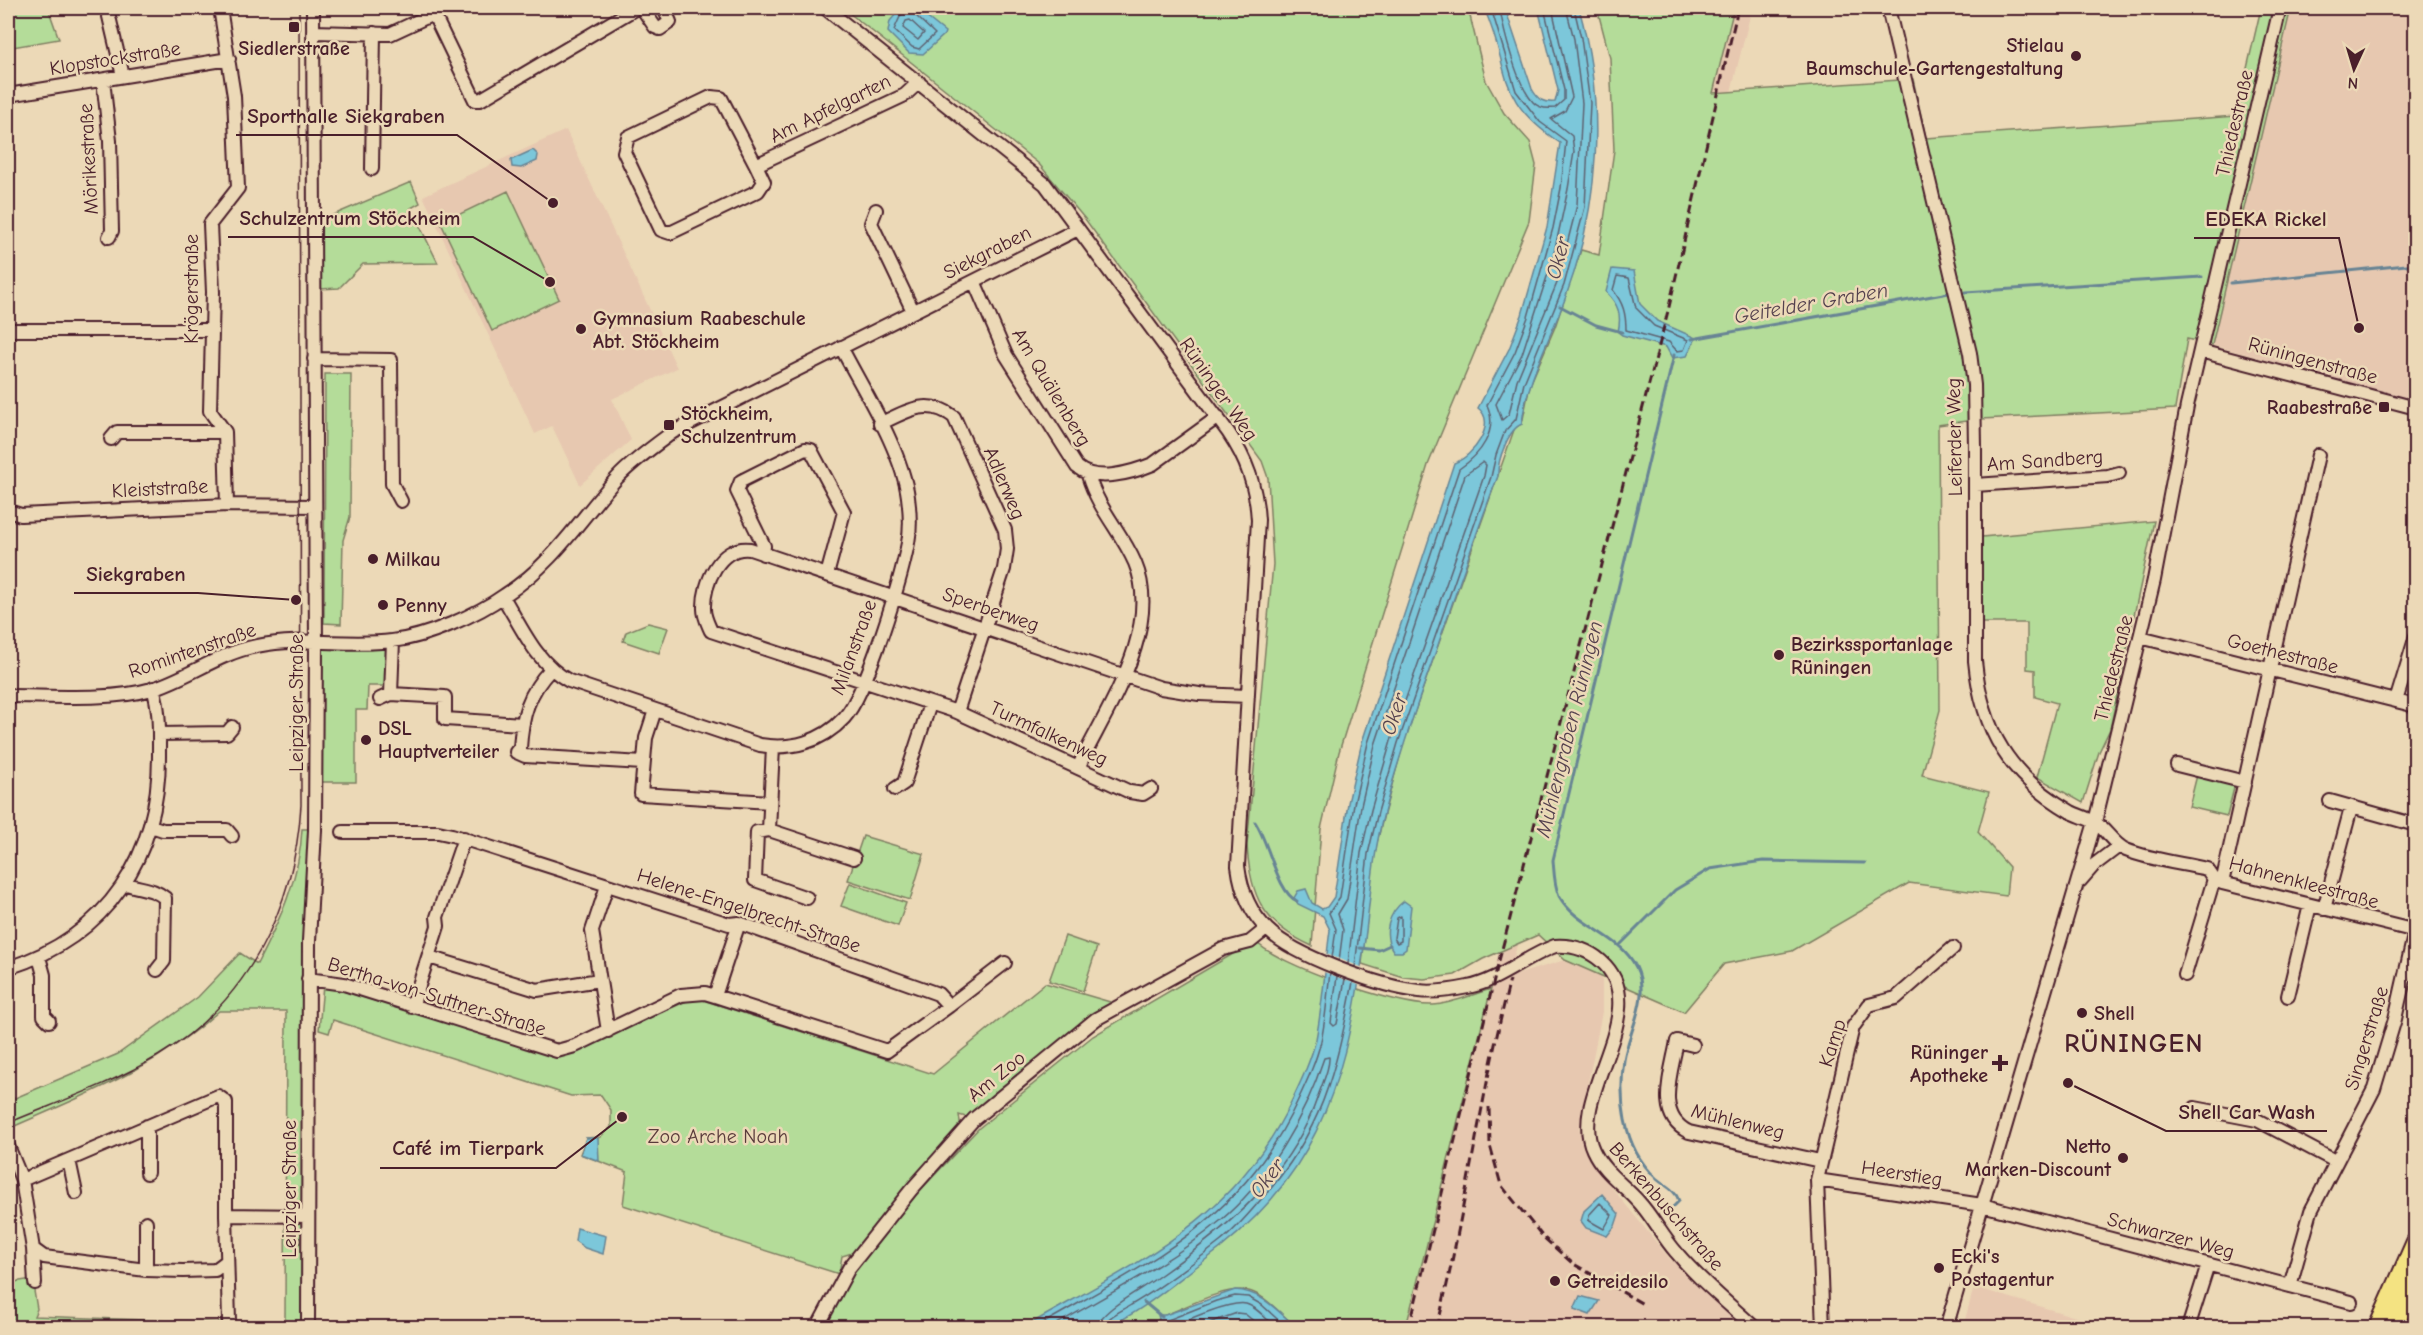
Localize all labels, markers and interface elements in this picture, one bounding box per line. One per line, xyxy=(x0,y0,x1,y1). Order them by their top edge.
marker: Siedlerstraße xyxy=(287,20,301,34)
place label: Stielau Baumschule-Gartengestaltung xyxy=(1806,34,2064,80)
street label: Klopstockstraße xyxy=(48,37,182,80)
place label: Siedlerstraße xyxy=(238,37,350,60)
north arrow xyxy=(2324,39,2384,99)
marker: Stielau Baumschule-Gartengestaltung xyxy=(2069,49,2083,63)
street label: Thiedestraße xyxy=(2211,68,2258,179)
street label: Am Apfelgarten xyxy=(766,69,894,148)
text: N xyxy=(2347,74,2359,92)
callout: Sporthalle Siekgraben xyxy=(236,96,457,135)
street label: Mörikestraße xyxy=(74,103,103,215)
text: Sporthalle Siekgraben xyxy=(247,104,445,128)
callout: Schulzentrum Stöckheim xyxy=(228,198,473,237)
callout: EDEKA Rickel xyxy=(2194,199,2339,238)
text: Schulzentrum Stöckheim xyxy=(239,206,461,230)
text: EDEKA Rickel xyxy=(2205,207,2327,231)
street label: Siekgraben xyxy=(940,221,1035,284)
water label: Oker xyxy=(1541,233,1576,282)
street label: Krögerstraße xyxy=(180,234,203,344)
water label: Geitelder Graben xyxy=(1732,278,1890,328)
place label: Gymnasium Raabeschule Abt. Stöckheim xyxy=(593,307,806,353)
marker: Gymnasium Raabeschule Abt. Stöckheim xyxy=(574,322,588,336)
street label: Am Quälenberg xyxy=(1007,324,1096,450)
street label: Rüningenstraße xyxy=(2246,332,2380,389)
street label: Rüninger Weg xyxy=(1175,333,1263,445)
street label: Leiferder Weg xyxy=(1942,377,1967,497)
place label: Raabestraße xyxy=(2267,396,2372,419)
marker: Raabestraße xyxy=(2377,400,2391,414)
place label: Stöckheim, Schulzentrum xyxy=(681,402,797,448)
marker: Stöckheim, Schulzentrum xyxy=(662,418,676,432)
street label: Adlerweg xyxy=(979,443,1030,523)
street label: Am Sandberg xyxy=(1986,445,2104,476)
street label: Kleiststraße xyxy=(111,474,209,503)
place label: Milkau xyxy=(385,548,441,571)
marker: Milkau xyxy=(366,552,380,566)
callout: Siekgraben xyxy=(74,554,198,593)
text: Siekgraben xyxy=(86,562,186,586)
street label: Sperberweg xyxy=(940,582,1042,637)
place label: Penny xyxy=(395,594,448,617)
street label: Milanstraße xyxy=(826,596,881,698)
marker: Penny xyxy=(376,598,390,612)
street label: Thiedestraße xyxy=(2089,613,2138,724)
street label: Romintenstraße xyxy=(125,618,259,683)
water label: Mühlengraben Rüningen xyxy=(1530,619,1607,840)
street label: Goethestraße xyxy=(2225,629,2341,678)
place label: Bezirkssportanlage Rüningen xyxy=(1791,633,1953,679)
street label: Leipziger Straße xyxy=(285,634,308,772)
marker: Bezirkssportanlage Rüningen xyxy=(1772,648,1786,662)
water label: Oker xyxy=(1376,689,1412,738)
street label: Turmfalkenweg xyxy=(986,696,1111,771)
place label: DSL Hauptverteiler xyxy=(378,717,499,763)
marker: DSL Hauptverteiler xyxy=(359,733,373,747)
street label: Hahnenkleestraße xyxy=(2226,851,2381,914)
street label: Helene-Engelbrecht-Straße xyxy=(634,863,864,958)
street label: Bertha-von-Suttner-Straße xyxy=(325,952,549,1041)
street label: Singerstraße xyxy=(2340,983,2393,1093)
place label: Shell xyxy=(2094,1002,2135,1025)
marker: Shell xyxy=(2075,1006,2089,1020)
street label: Kamp xyxy=(1814,1016,1851,1070)
district label: RÜNINGEN xyxy=(2064,1029,2204,1059)
place label: Rüninger Apotheke xyxy=(1910,1041,1988,1087)
street label: Am Zoo xyxy=(963,1046,1030,1107)
marker: Rüninger Apotheke xyxy=(1993,1056,2007,1070)
callout: Shell Car Wash xyxy=(2166,1092,2327,1131)
street label: Mühlenweg xyxy=(1689,1099,1787,1144)
text: Shell Car Wash xyxy=(2179,1100,2315,1124)
street label: Leipziger Straße xyxy=(278,1120,301,1258)
park label: Zoo Arche Noah xyxy=(648,1125,788,1148)
callout: Café im Tierpark xyxy=(380,1129,556,1168)
place label: Netto Marken-Discount xyxy=(1965,1135,2111,1181)
text: Café im Tierpark xyxy=(392,1136,545,1160)
street label: Berkenbuschstraße xyxy=(1605,1137,1729,1275)
marker: Netto Marken-Discount xyxy=(2116,1151,2130,1165)
water label: Oker xyxy=(1245,1153,1290,1202)
street label: Heerstieg xyxy=(1860,1156,1944,1191)
street label: Schwarzer Weg xyxy=(2105,1207,2237,1264)
place label: Ecki's Postagentur xyxy=(1951,1245,2054,1291)
marker: Ecki's Postagentur xyxy=(1932,1261,1946,1275)
place label: Getreidesilo xyxy=(1567,1270,1668,1293)
marker: Getreidesilo xyxy=(1548,1274,1562,1288)

